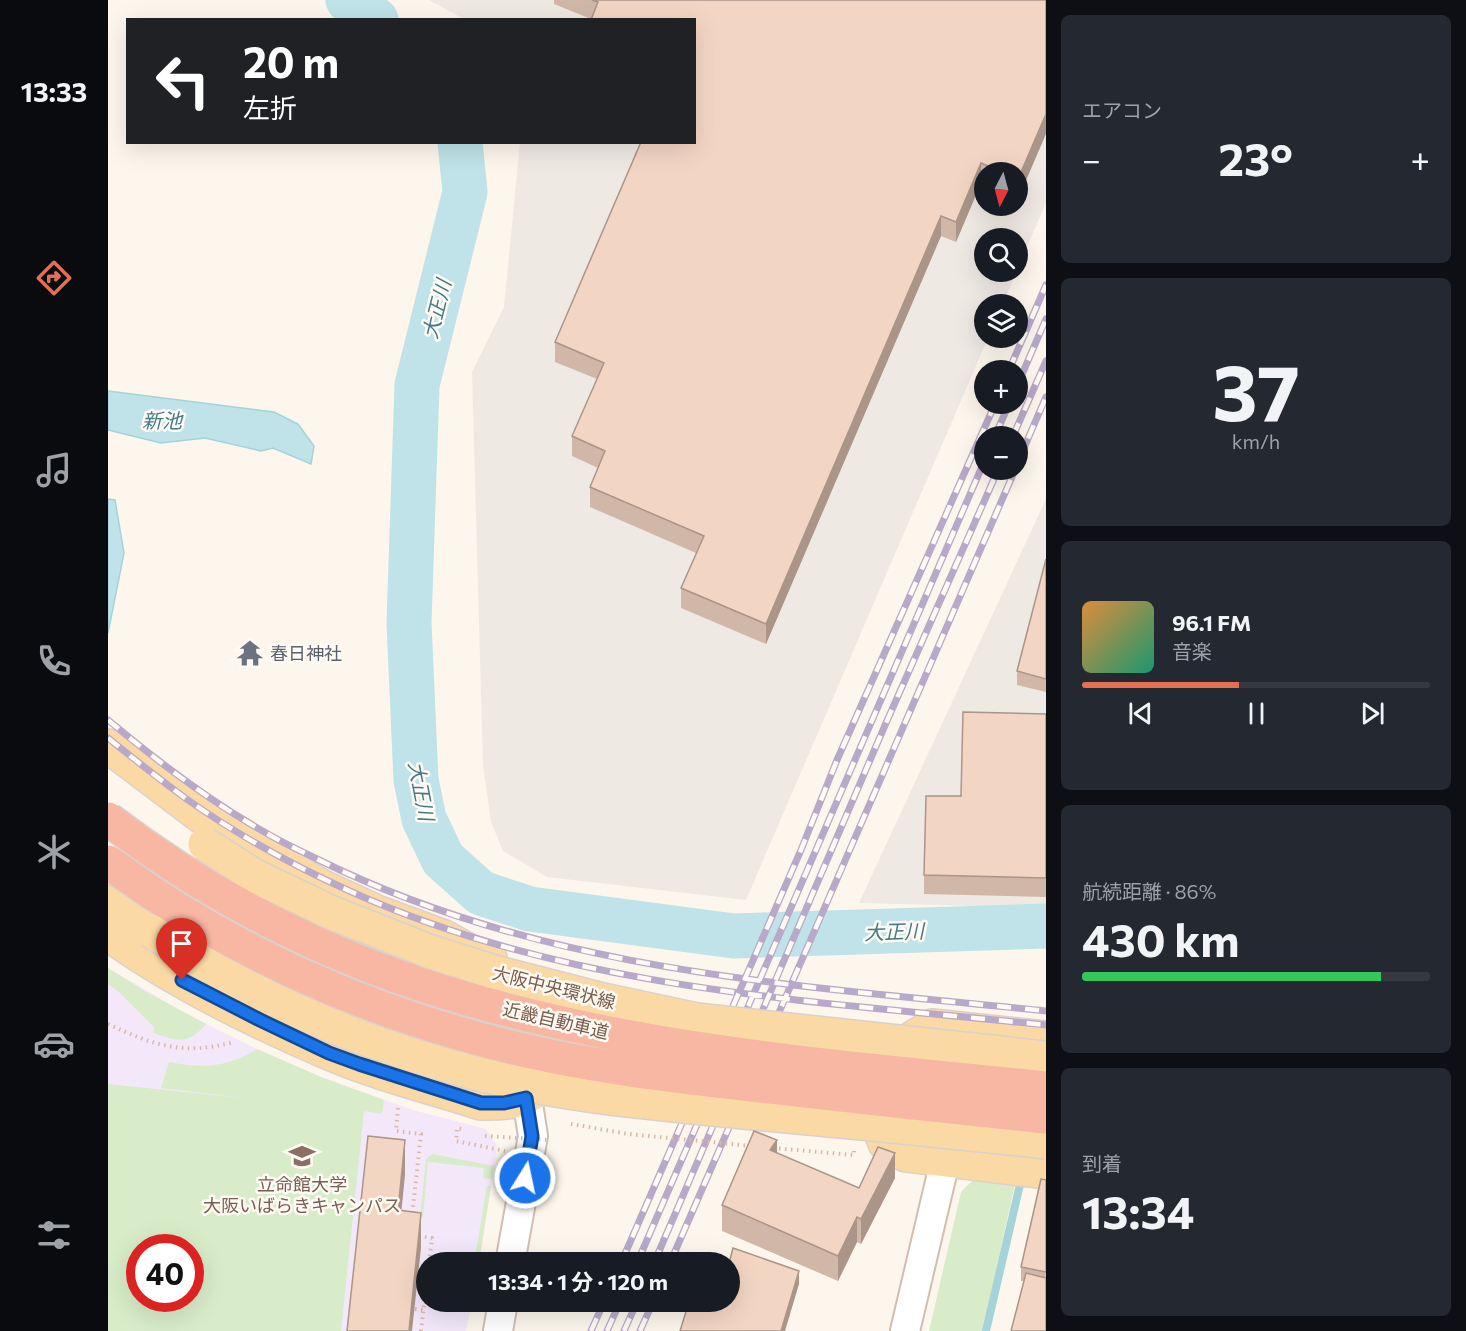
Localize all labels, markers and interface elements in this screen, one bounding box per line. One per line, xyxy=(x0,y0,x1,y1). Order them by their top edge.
text: 20 m xyxy=(243,35,339,87)
icon: left xyxy=(144,42,222,120)
text: 13:33 xyxy=(21,75,87,108)
text: 左折 xyxy=(243,91,297,124)
text: エアコン xyxy=(1082,98,1162,122)
text: 23° xyxy=(1219,130,1293,185)
text: − xyxy=(1082,138,1101,179)
text: + xyxy=(1411,138,1430,179)
north arrow xyxy=(974,162,1028,216)
map controls xyxy=(974,162,1028,480)
button: search xyxy=(974,228,1028,282)
icon: directions xyxy=(33,257,75,299)
water label: 大正川 xyxy=(417,275,455,341)
button: layers xyxy=(974,294,1028,348)
text: 37 xyxy=(1212,342,1300,437)
button: + xyxy=(974,360,1028,414)
water label: 新池 xyxy=(142,408,184,432)
button: − xyxy=(974,426,1028,480)
text: km/h xyxy=(1232,429,1280,453)
icon: music xyxy=(33,449,75,491)
text: 96.1 FM xyxy=(1172,609,1251,636)
temple icon: 春日神社 xyxy=(235,638,265,668)
text: 音楽 xyxy=(1172,639,1212,663)
icon: phone xyxy=(33,640,75,682)
place label: 春日神社 xyxy=(270,642,342,664)
icon: previous xyxy=(1124,697,1157,730)
icon: pause xyxy=(1240,697,1273,730)
icon: next xyxy=(1356,697,1389,730)
water label: 大正川 xyxy=(404,759,440,825)
icon: climate xyxy=(33,831,75,873)
text: 航続距離 · 86% xyxy=(1082,879,1216,903)
text: 430 km xyxy=(1082,911,1239,966)
pin xyxy=(156,918,207,980)
water label: 大正川 xyxy=(864,918,926,944)
icon: arrive xyxy=(165,927,198,960)
street label: 大阪中央環状線 xyxy=(490,961,618,1013)
street label: 近畿自動車道 xyxy=(501,997,611,1043)
icon: car xyxy=(33,1023,75,1065)
school or university icon: 立命館大学 大阪いばらきキャンパス xyxy=(287,1141,317,1171)
position arrow xyxy=(493,1146,557,1210)
text: 到着 xyxy=(1082,1151,1122,1175)
place label: 立命館大学 大阪いばらきキャンパス xyxy=(203,1173,401,1216)
text: 13:34 xyxy=(1082,1183,1194,1238)
icon: filters xyxy=(33,1214,75,1256)
speed limit sign: 40 xyxy=(126,1234,204,1312)
text: 13:34 · 1 分 · 120 m xyxy=(488,1268,668,1295)

